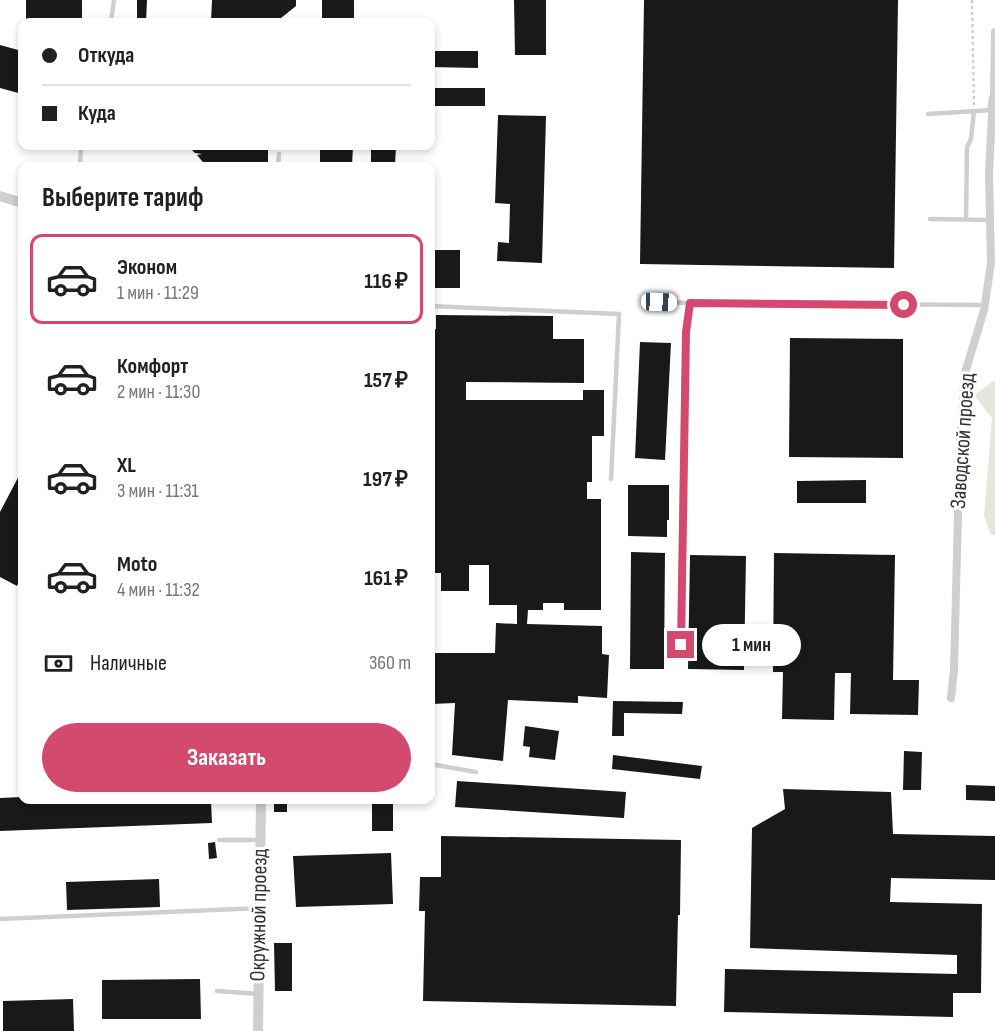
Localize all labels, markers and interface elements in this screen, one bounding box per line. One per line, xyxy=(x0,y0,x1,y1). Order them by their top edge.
text: Откуда xyxy=(78,42,134,69)
text: Куда xyxy=(78,100,116,127)
text: Выберите тариф xyxy=(42,182,204,214)
icon: car xyxy=(45,252,99,306)
text: Эконом xyxy=(117,254,177,281)
text: 116 ₽ xyxy=(364,268,408,295)
text: 1 мин · 11:29 xyxy=(117,281,199,305)
route start xyxy=(890,291,917,318)
car xyxy=(641,292,677,312)
icon: car xyxy=(45,351,99,405)
text: Комфорт xyxy=(117,353,188,380)
text: 157 ₽ xyxy=(364,367,408,394)
street label: Заводской проезд xyxy=(945,372,981,510)
text: 2 мин · 11:30 xyxy=(117,380,200,404)
icon: car xyxy=(45,450,99,504)
text: XL xyxy=(117,452,136,479)
text: 197 ₽ xyxy=(363,466,408,493)
text: 3 мин · 11:31 xyxy=(117,479,199,503)
icon: car xyxy=(45,549,99,603)
text: Moto xyxy=(117,551,157,578)
text: 161 ₽ xyxy=(364,565,408,592)
text: 4 мин · 11:32 xyxy=(117,578,200,602)
callout: 1 мин xyxy=(702,624,801,666)
route end xyxy=(667,631,694,658)
text: 1 мин xyxy=(732,633,771,657)
icon: cash xyxy=(42,647,75,680)
text: Наличные xyxy=(90,650,167,677)
text: 360 m xyxy=(369,651,411,675)
button: Заказать xyxy=(42,723,411,792)
street label: Окружной проезд xyxy=(244,848,274,982)

